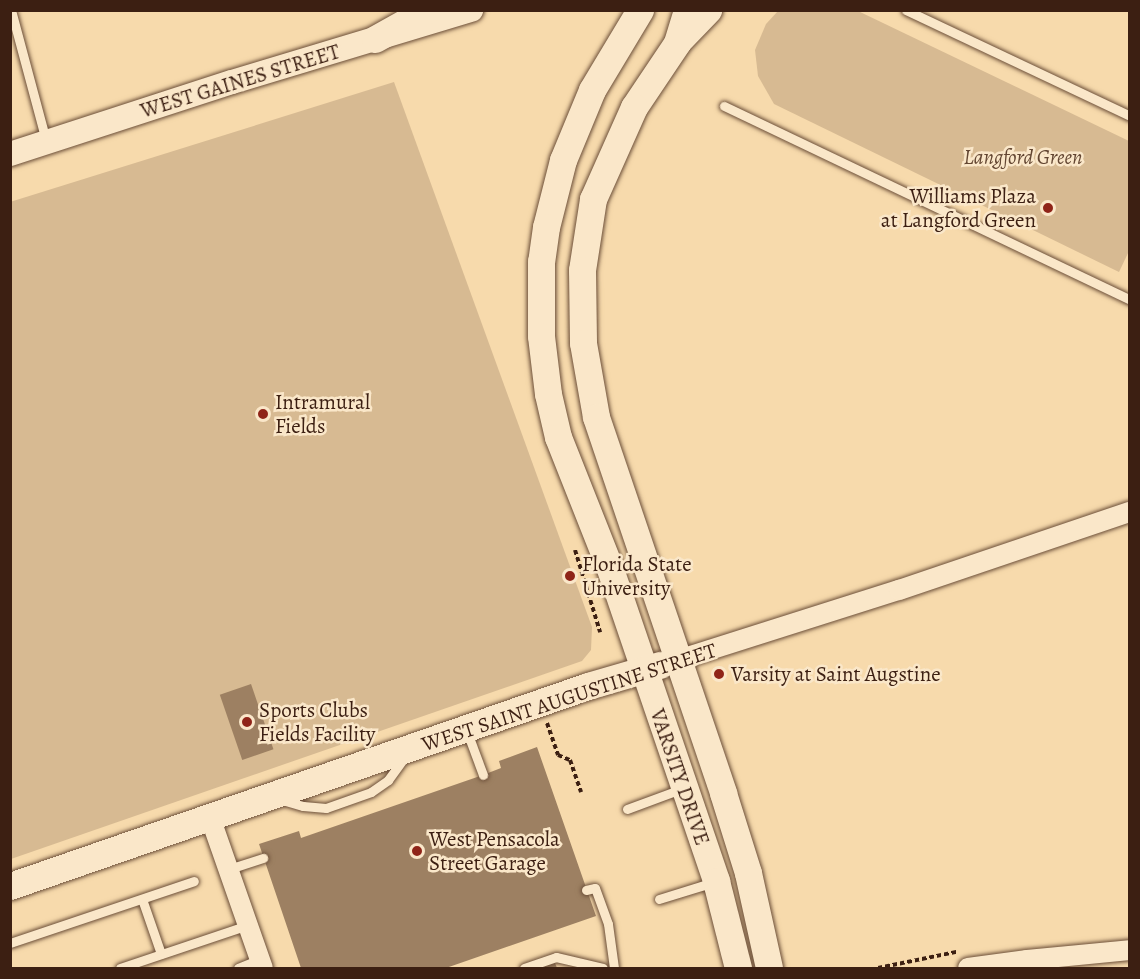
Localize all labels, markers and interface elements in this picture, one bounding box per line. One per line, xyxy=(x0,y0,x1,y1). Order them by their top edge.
street label: WEST GAINES STREET xyxy=(137,39,343,123)
park label: Langford Green xyxy=(964,144,1082,170)
place label: Williams Plaza at Langford Green xyxy=(881,183,1036,233)
marker: Williams Plaza at Langford Green xyxy=(1041,201,1055,215)
place label: Intramural Fields xyxy=(275,389,370,439)
marker: Intramural Fields xyxy=(256,407,270,421)
place label: Florida State University xyxy=(582,551,692,601)
marker: Florida State University xyxy=(563,569,577,583)
street label: WEST SAINT AUGUSTINE STREET xyxy=(419,637,719,757)
place label: Varsity at Saint Augstine xyxy=(731,661,941,687)
marker: Varsity at Saint Augstine xyxy=(712,667,726,681)
place label: Sports Clubs Fields Facility xyxy=(259,697,375,747)
street label: VARSITY DRIVE xyxy=(645,705,715,849)
marker: Sports Clubs Fields Facility xyxy=(240,715,254,729)
place label: West Pensacola Street Garage xyxy=(429,826,560,876)
marker: West Pensacola Street Garage xyxy=(410,844,424,858)

